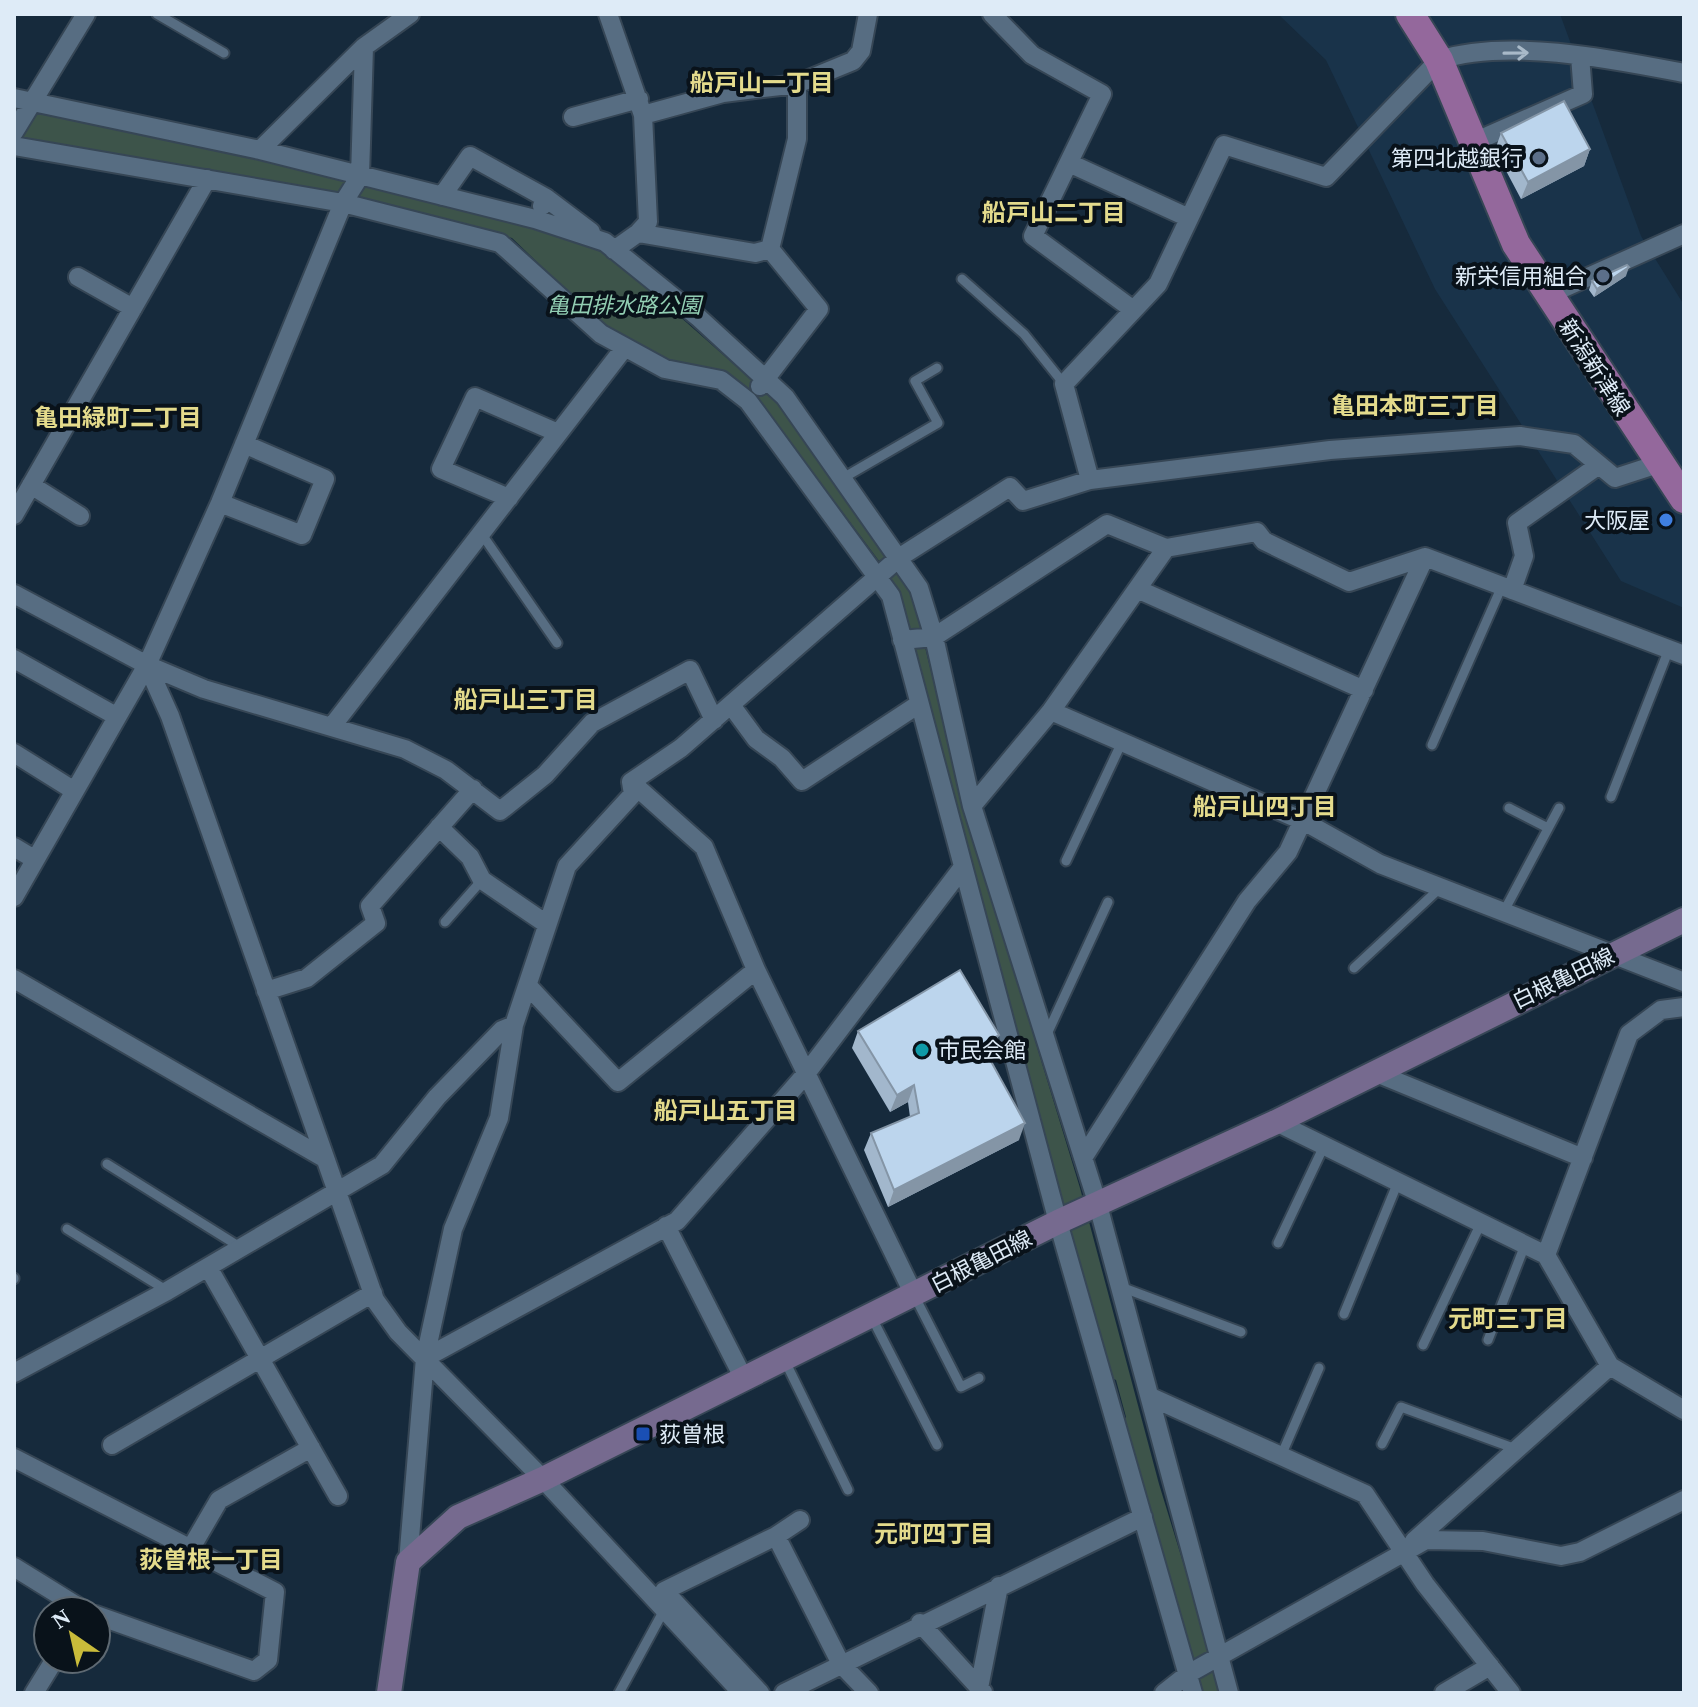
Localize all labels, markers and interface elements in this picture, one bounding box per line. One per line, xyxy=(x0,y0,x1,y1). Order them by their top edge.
one-way arrow xyxy=(1502,45,1529,60)
district label: 船戸山一丁目 xyxy=(690,70,834,96)
place label: 第四北越銀行 xyxy=(1391,146,1523,171)
marker: 第四北越銀行 xyxy=(1530,149,1548,167)
district label: 船戸山二丁目 xyxy=(982,200,1126,226)
place label: 新栄信用組合 xyxy=(1455,264,1587,289)
marker: 新栄信用組合 xyxy=(1594,267,1612,285)
park label: 亀田排水路公園 xyxy=(547,293,704,318)
street label: 新潟新津線 xyxy=(1554,314,1635,420)
district label: 亀田本町三丁目 xyxy=(1331,393,1499,419)
district label: 亀田緑町二丁目 xyxy=(34,405,202,431)
place label: 大阪屋 xyxy=(1584,508,1650,533)
marker: 大阪屋 xyxy=(1657,511,1675,529)
district label: 船戸山三丁目 xyxy=(454,687,598,713)
district label: 船戸山四丁目 xyxy=(1193,794,1337,820)
street label: 白根亀田線 xyxy=(1508,943,1618,1014)
place label: 市民会館 xyxy=(938,1038,1026,1063)
marker: 市民会館 xyxy=(913,1041,931,1059)
district label: 船戸山五丁目 xyxy=(654,1098,798,1124)
street label: 白根亀田線 xyxy=(927,1225,1036,1298)
district label: 元町三丁目 xyxy=(1448,1306,1568,1332)
place label: 荻曽根 xyxy=(659,1422,725,1447)
marker: 荻曽根 xyxy=(634,1425,652,1443)
district label: 元町四丁目 xyxy=(874,1521,994,1547)
district label: 荻曽根一丁目 xyxy=(139,1547,283,1573)
north arrow xyxy=(32,1595,112,1675)
text: N xyxy=(48,1604,75,1634)

